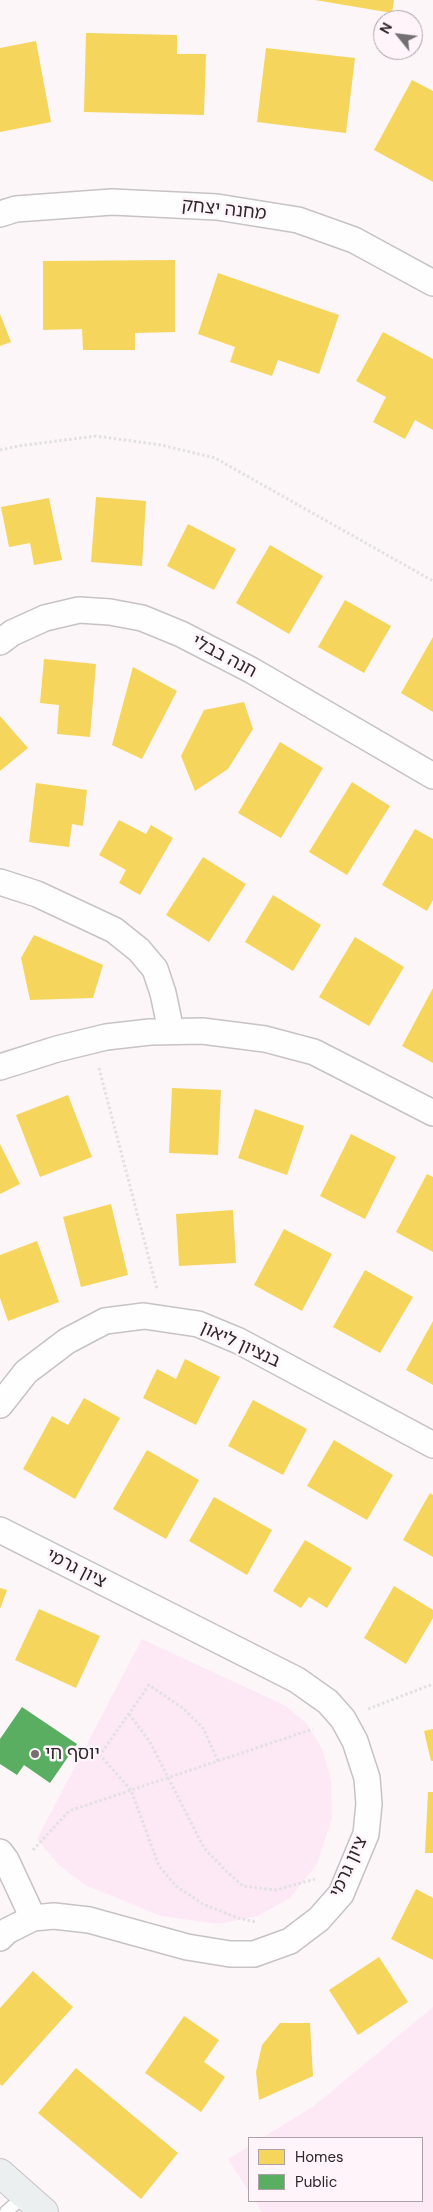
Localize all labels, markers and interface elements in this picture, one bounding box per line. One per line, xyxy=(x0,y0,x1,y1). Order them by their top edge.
north arrow xyxy=(373,10,423,60)
text: N xyxy=(375,19,396,37)
street label: מחנה יצחק xyxy=(180,195,268,225)
street label: חנה בבלי xyxy=(188,631,260,683)
street label: בנציון ליאון xyxy=(197,1317,283,1373)
street label: ציון גרמי xyxy=(42,1545,110,1593)
place label: יוסף חי xyxy=(45,1743,100,1765)
marker: יוסף חי xyxy=(29,1748,41,1760)
street label: ציון גרמי xyxy=(326,1833,372,1901)
legend xyxy=(248,2137,423,2202)
text: Homes xyxy=(295,2147,344,2167)
text: Public xyxy=(295,2172,337,2192)

